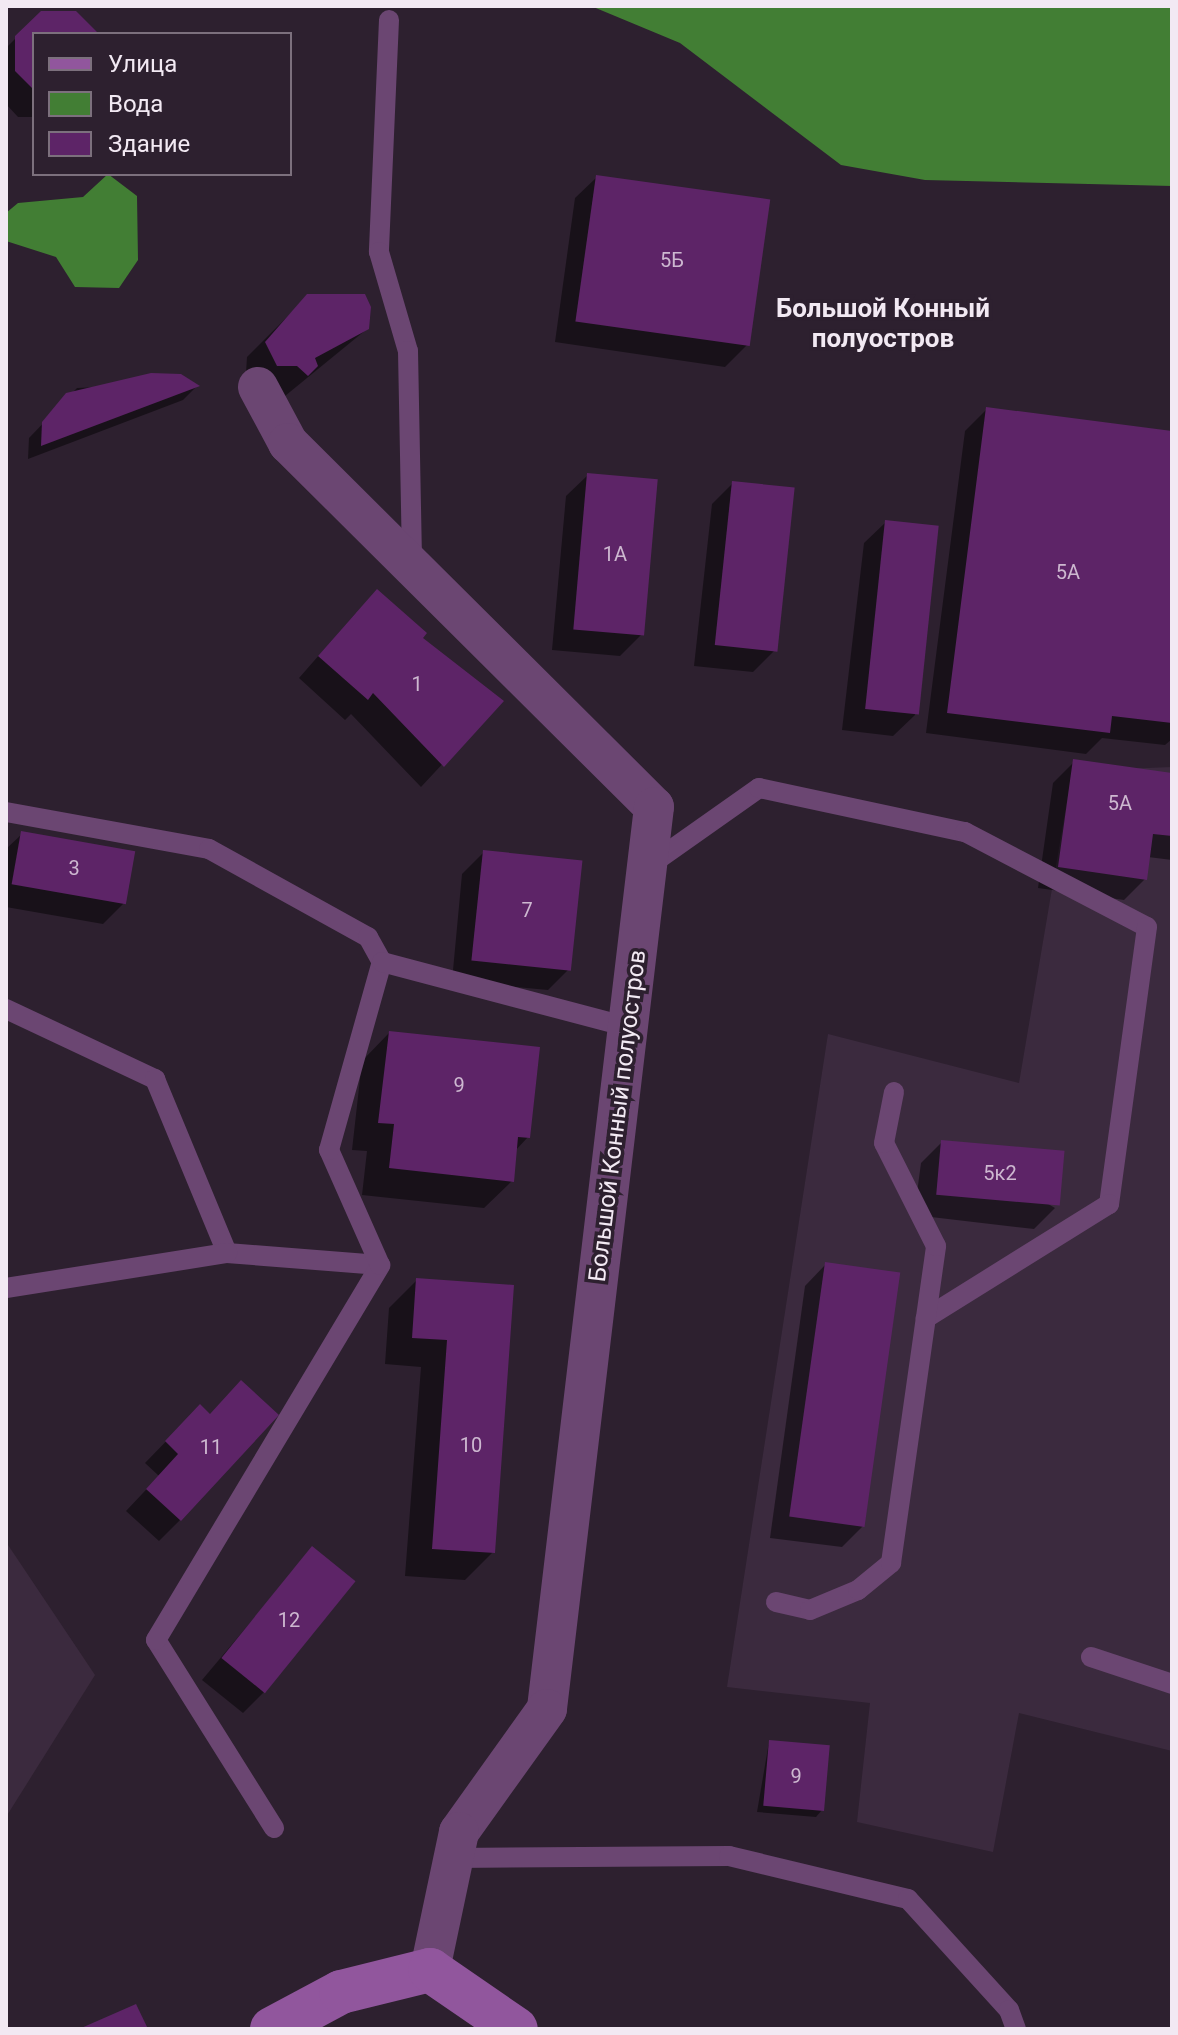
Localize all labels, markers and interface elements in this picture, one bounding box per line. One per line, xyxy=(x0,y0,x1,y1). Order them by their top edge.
legend xyxy=(32,32,292,176)
text: Улица xyxy=(108,50,177,78)
text: Вода xyxy=(108,90,163,118)
text: Здание xyxy=(108,130,190,158)
house number: 5Б xyxy=(660,248,684,272)
district label: Большой Конный полуостров xyxy=(776,293,990,354)
house number: 1А xyxy=(603,542,627,566)
house number: 5А xyxy=(1056,560,1080,584)
house number: 1 xyxy=(411,672,423,696)
house number: 5А xyxy=(1108,791,1132,815)
house number: 3 xyxy=(68,856,80,880)
house number: 7 xyxy=(521,898,533,922)
street label: Большой Конный полуостров xyxy=(583,948,653,1284)
house number: 9 xyxy=(453,1073,465,1097)
house number: 5к2 xyxy=(983,1161,1017,1185)
house number: 10 xyxy=(460,1433,482,1457)
house number: 11 xyxy=(200,1435,222,1459)
house number: 12 xyxy=(278,1608,300,1632)
house number: 9 xyxy=(790,1764,802,1788)

